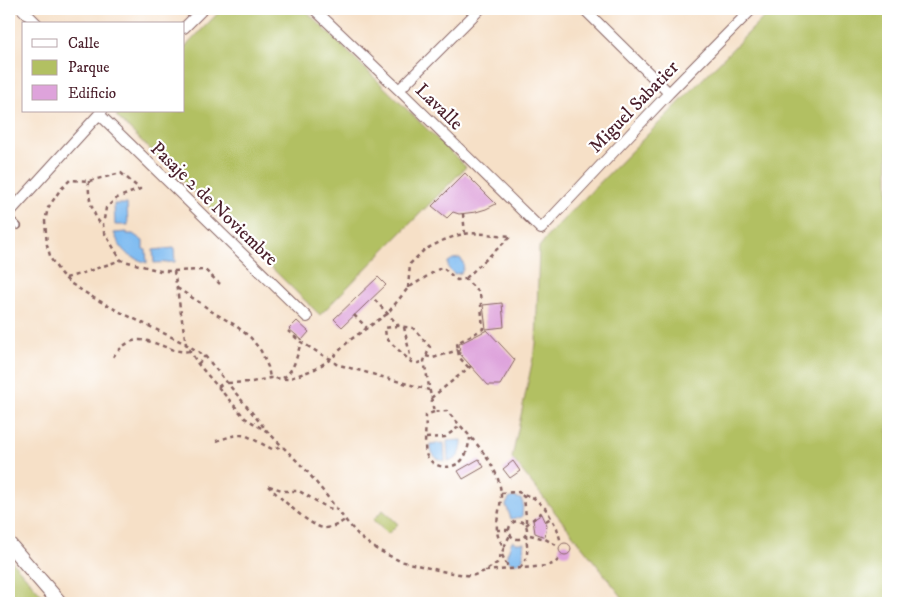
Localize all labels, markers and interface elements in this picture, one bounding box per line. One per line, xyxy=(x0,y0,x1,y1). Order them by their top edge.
legend xyxy=(22,22,185,112)
text: Calle xyxy=(68,34,100,53)
street label: Miguel Sabatier xyxy=(584,56,684,158)
text: Parque xyxy=(68,58,109,77)
street label: Lavalle xyxy=(410,79,468,135)
text: Edificio xyxy=(68,84,116,103)
street label: Pasaje 2 de Noviembre xyxy=(145,137,283,271)

